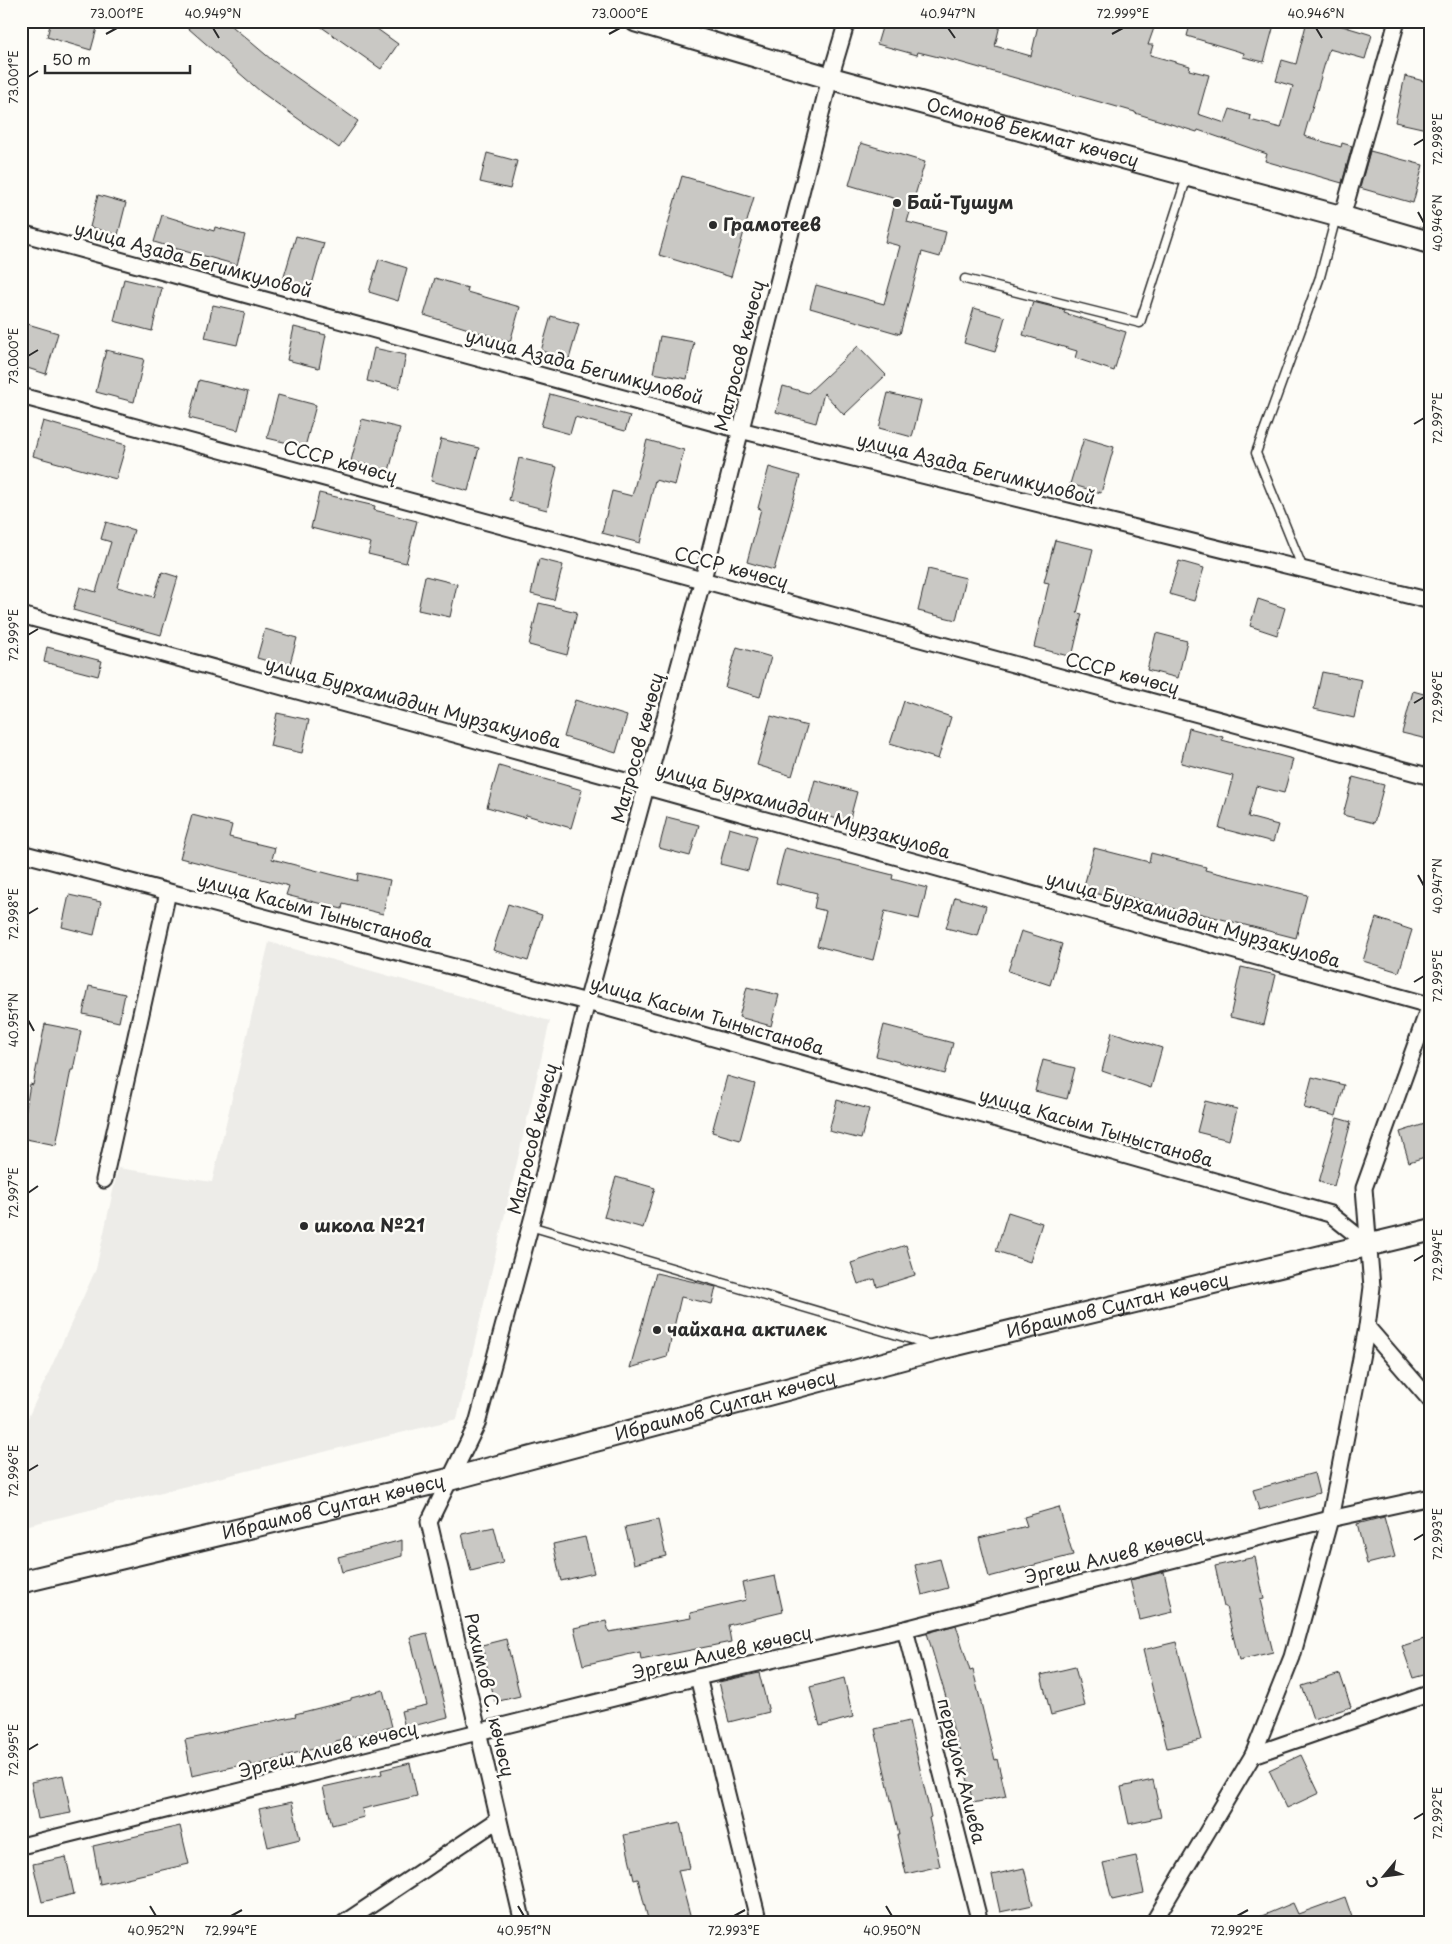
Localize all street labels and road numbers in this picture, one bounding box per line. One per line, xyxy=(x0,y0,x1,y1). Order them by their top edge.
street label: Осмонов Бекмат көчөсү xyxy=(924,90,1143,173)
street label: улица Азада Бегимкуловой xyxy=(72,214,315,303)
street label: Матросов көчөсү xyxy=(707,277,770,434)
street label: улица Азада Бегимкуловой xyxy=(463,321,706,410)
street label: улица Азада Бегимкуловой xyxy=(854,425,1098,510)
street label: СССР көчөсү xyxy=(280,432,401,489)
street label: СССР көчөсү xyxy=(671,538,792,595)
street label: СССР көчөсү xyxy=(1062,644,1183,701)
street label: улица Бурхамиддин Мурзакулова xyxy=(263,649,565,754)
street label: Матросов көчөсү xyxy=(604,669,670,826)
street label: улица Бурхамиддин Мурзакулова xyxy=(653,755,955,865)
street label: улица Бурхамиддин Мурзакулова xyxy=(1043,864,1345,974)
street label: улица Касым Тыныстанова xyxy=(195,865,437,954)
street label: улица Касым Тыныстанова xyxy=(587,968,828,1061)
street label: Матросов көчөсү xyxy=(500,1060,563,1217)
street label: улица Касым Тыныстанова xyxy=(976,1080,1217,1173)
street label: Ибраимов Султан көчөсү xyxy=(1003,1264,1232,1344)
street label: Ибраимов Султан көчөсү xyxy=(611,1362,839,1447)
street label: Ибраимов Султан көчөсү xyxy=(219,1466,447,1545)
street label: Эргеш Алиев көчөсү xyxy=(1021,1519,1206,1590)
street label: Рахимов С. көчөсү xyxy=(458,1610,523,1780)
street label: Эргеш Алиев көчөсү xyxy=(629,1618,815,1685)
street label: переулок Алиева xyxy=(931,1695,994,1847)
street label: Эргеш Алиев көчөсү xyxy=(235,1713,420,1784)

